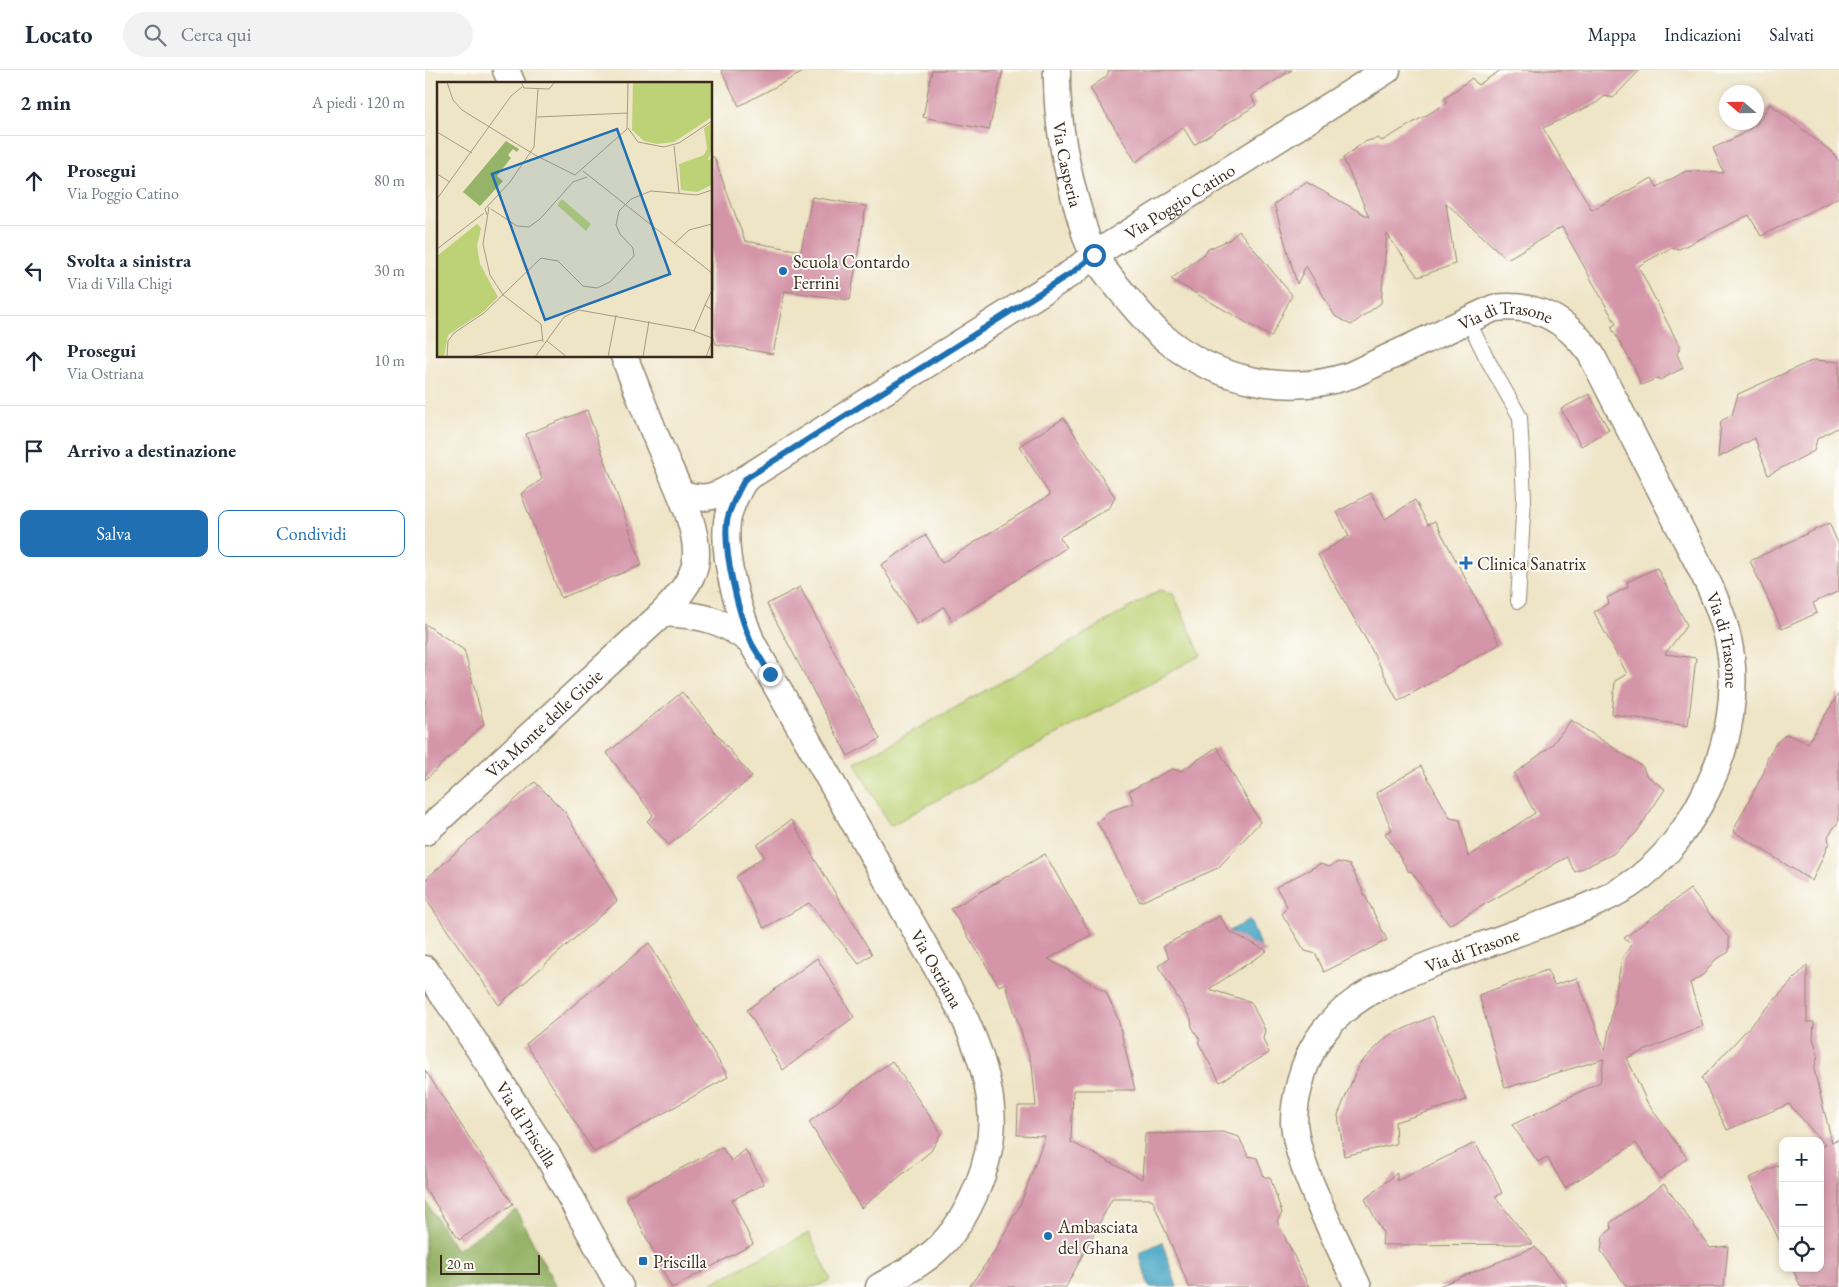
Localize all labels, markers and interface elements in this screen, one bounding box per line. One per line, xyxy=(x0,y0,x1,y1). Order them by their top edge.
search box xyxy=(123,12,473,57)
text: Locato xyxy=(25,19,93,50)
icon: search xyxy=(141,21,169,49)
text: Cerca qui xyxy=(181,22,251,47)
text: Mappa xyxy=(1588,23,1636,46)
text: Indicazioni xyxy=(1664,23,1741,46)
text: Salvati xyxy=(1769,23,1814,46)
inset map xyxy=(437,82,713,358)
north arrow xyxy=(1719,85,1764,130)
text: 2 min xyxy=(20,89,71,116)
text: A piedi · 120 m xyxy=(312,92,405,113)
street label: Via Casperia xyxy=(1048,120,1089,210)
text: Prosegui xyxy=(67,158,136,183)
street label: Via Poggio Catino xyxy=(1120,158,1239,244)
icon: ahead xyxy=(20,167,48,195)
text: 80 m xyxy=(374,170,405,191)
text: Via Poggio Catino xyxy=(67,183,179,204)
route start xyxy=(1083,244,1106,267)
text: Svolta a sinistra xyxy=(67,248,191,273)
place label: Scuola Contardo Ferrini xyxy=(793,250,910,294)
icon: left xyxy=(20,257,48,285)
text: 30 m xyxy=(374,260,405,281)
marker: Scuola Contardo Ferrini xyxy=(777,265,789,277)
text: Via di Villa Chigi xyxy=(67,273,172,294)
street label: Via di Trasone xyxy=(1454,295,1557,335)
text: Prosegui xyxy=(67,338,136,363)
icon: ahead xyxy=(20,347,48,375)
text: 10 m xyxy=(374,350,405,371)
text: Via Ostriana xyxy=(67,363,144,384)
icon: arrive xyxy=(20,437,48,465)
text: Arrivo a destinazione xyxy=(67,438,236,463)
button: Salva xyxy=(20,510,208,557)
button: Condividi xyxy=(218,510,405,557)
place label: Clinica Sanatrix xyxy=(1477,552,1587,575)
marker: Clinica Sanatrix xyxy=(1459,556,1473,570)
street label: Via di Trasone xyxy=(1702,588,1744,689)
street label: Via Monte delle Gioie xyxy=(480,663,607,783)
route end xyxy=(759,663,782,686)
street label: Via di Trasone xyxy=(1422,922,1522,978)
street label: Via Ostriana xyxy=(906,925,969,1012)
street label: Via di Priscilla xyxy=(491,1077,564,1172)
map controls xyxy=(1779,1137,1824,1272)
button: + xyxy=(1779,1137,1824,1182)
button: − xyxy=(1779,1182,1824,1227)
place label: Ambasciata del Ghana xyxy=(1057,1215,1139,1259)
button: locate xyxy=(1779,1227,1824,1272)
marker: Ambasciata del Ghana xyxy=(1042,1230,1054,1242)
place label: Priscilla xyxy=(653,1250,708,1273)
scale bar xyxy=(440,1252,540,1275)
text: 20 m xyxy=(447,1255,474,1273)
marker: Priscilla xyxy=(637,1255,649,1267)

